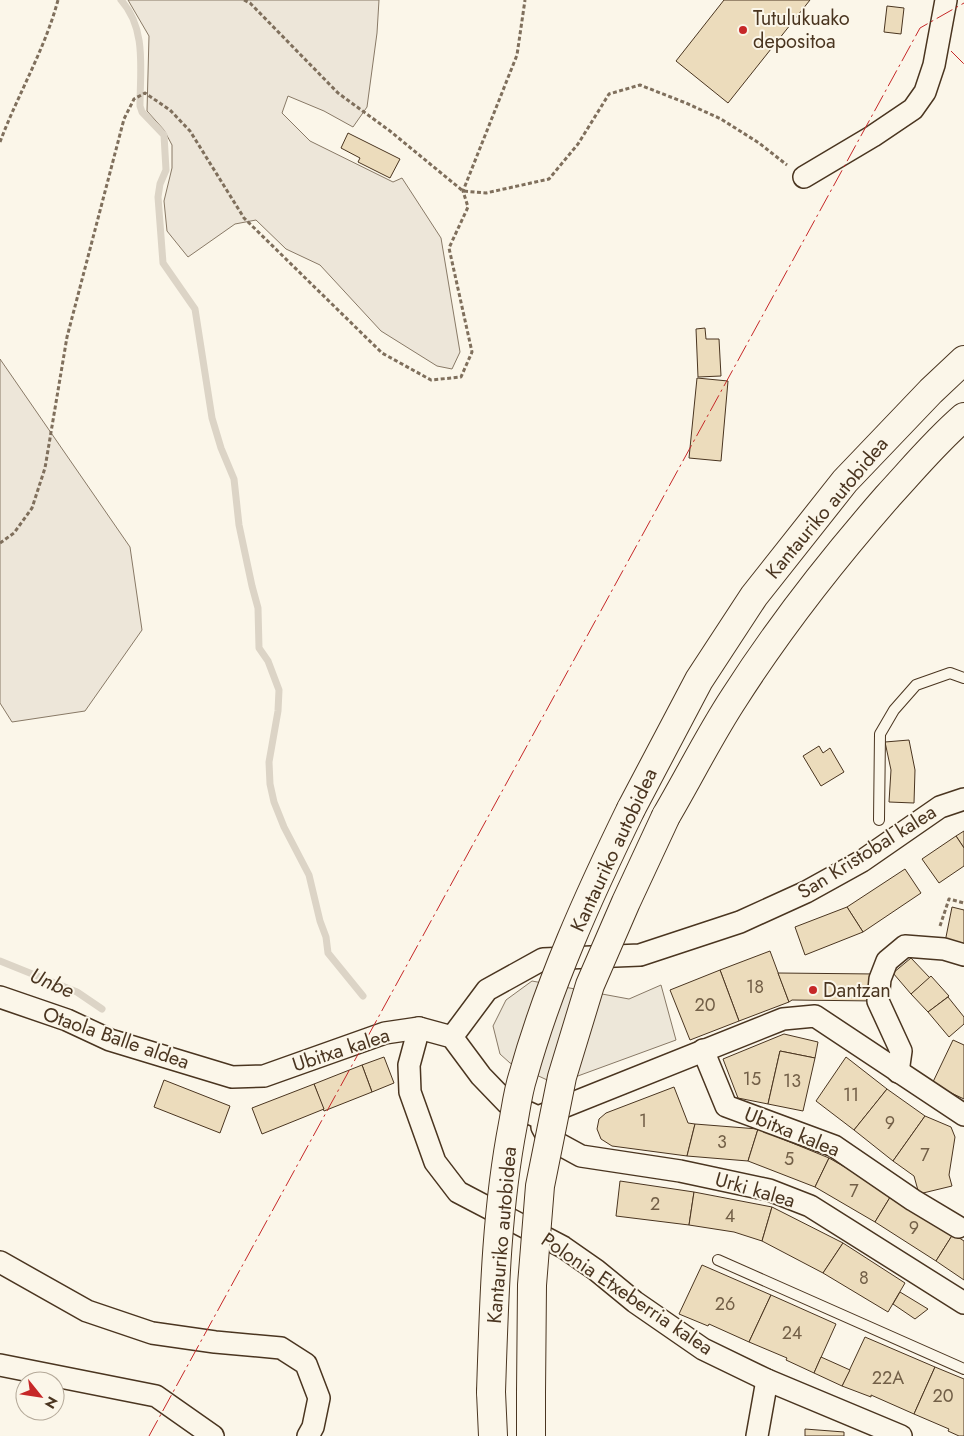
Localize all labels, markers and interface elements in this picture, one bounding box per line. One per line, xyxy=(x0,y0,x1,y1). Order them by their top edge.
place label: Tutulukuako depositoa xyxy=(753,4,850,56)
marker: Tutulukuako depositoa xyxy=(737,24,749,36)
street label: Kantauriko autobidea xyxy=(759,431,895,585)
street label: Kantauriko autobidea xyxy=(563,763,665,937)
street label: San Kristobal kalea xyxy=(792,798,942,906)
water label: Unbe xyxy=(25,960,79,1006)
house number: 18 xyxy=(746,974,764,1000)
place label: Dantzan xyxy=(823,976,891,1005)
marker: Dantzan xyxy=(807,984,819,996)
house number: 20 xyxy=(694,992,716,1018)
street label: Otaola Balle aldea xyxy=(39,999,193,1077)
street label: Ubitxa kalea xyxy=(289,1021,393,1079)
house number: 15 xyxy=(743,1066,761,1092)
house number: 13 xyxy=(783,1068,801,1094)
house number: 11 xyxy=(843,1082,859,1108)
street label: Ubitxa kalea xyxy=(740,1100,844,1164)
house number: 1 xyxy=(639,1108,647,1134)
house number: 9 xyxy=(885,1110,895,1136)
house number: 3 xyxy=(717,1129,727,1155)
house number: 7 xyxy=(920,1142,930,1168)
street label: Kantauriko autobidea xyxy=(480,1145,524,1325)
house number: 5 xyxy=(784,1146,794,1172)
street label: Urki kalea xyxy=(711,1165,799,1215)
house number: 7 xyxy=(849,1178,859,1204)
house number: 2 xyxy=(650,1191,660,1217)
house number: 4 xyxy=(725,1203,735,1229)
house number: 9 xyxy=(909,1215,919,1241)
street label: Polonia Etxeberria kalea xyxy=(535,1226,719,1362)
house number: 8 xyxy=(859,1265,869,1291)
house number: 26 xyxy=(715,1291,735,1317)
house number: 24 xyxy=(782,1320,802,1346)
house number: 22A xyxy=(872,1365,904,1391)
north arrow xyxy=(15,1371,65,1421)
house number: 20 xyxy=(932,1383,954,1409)
text: N xyxy=(40,1393,63,1412)

